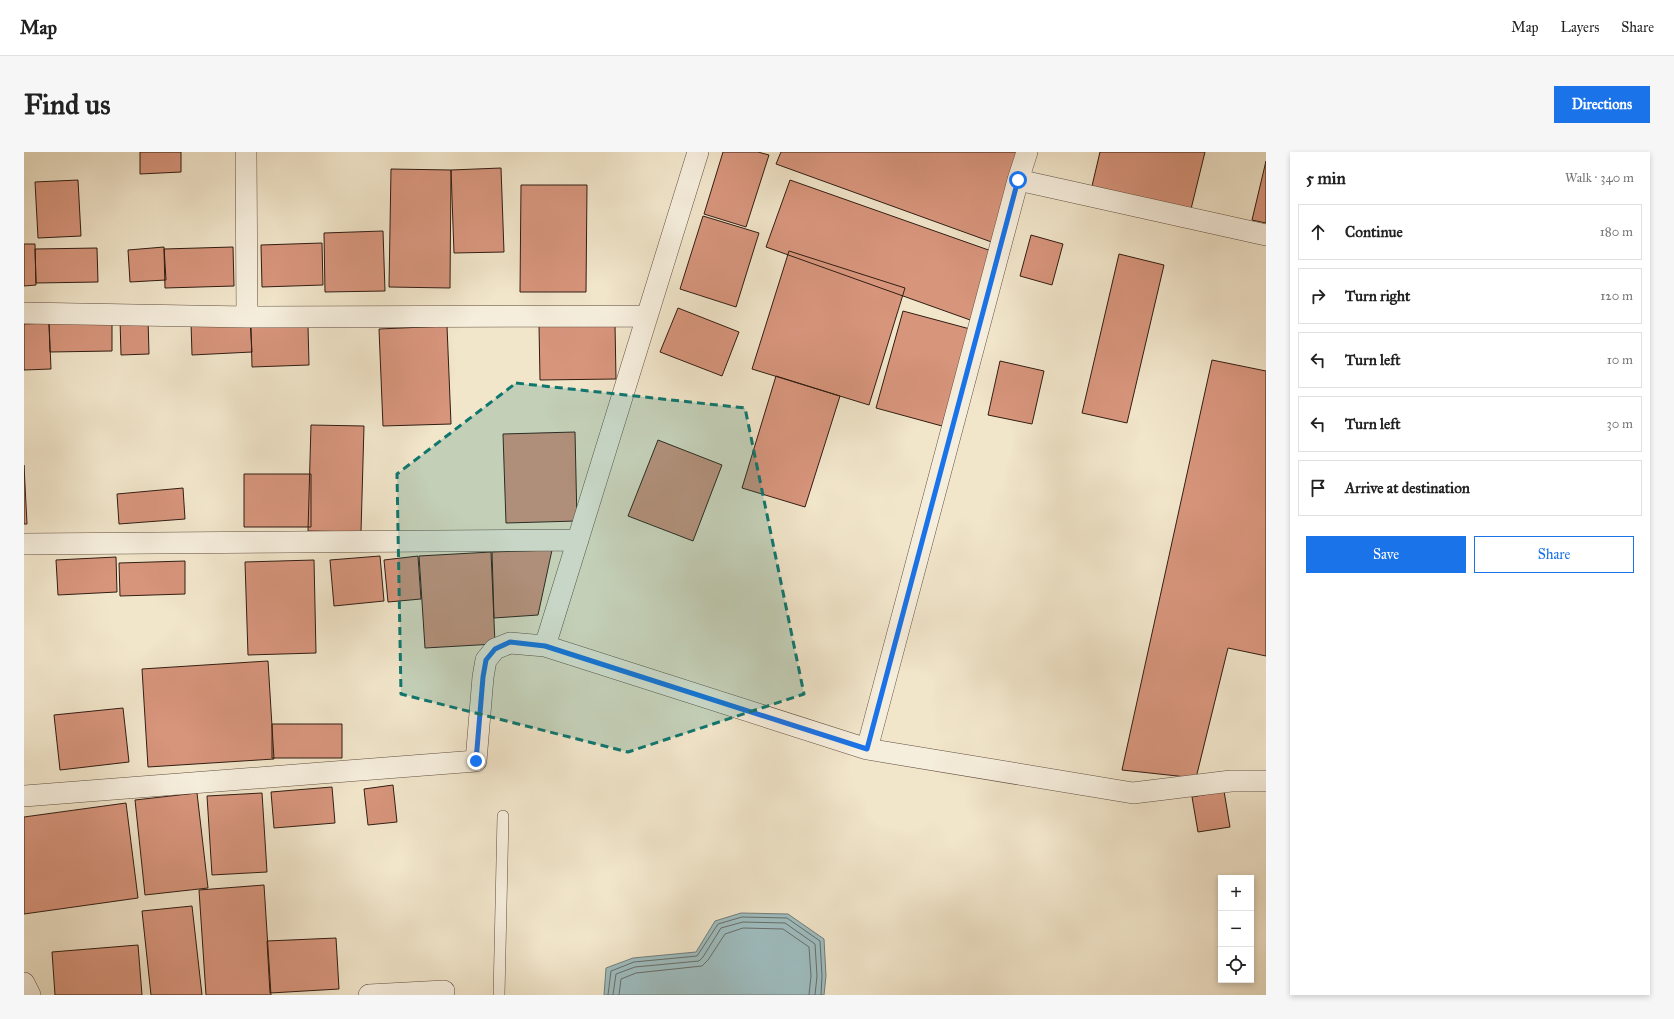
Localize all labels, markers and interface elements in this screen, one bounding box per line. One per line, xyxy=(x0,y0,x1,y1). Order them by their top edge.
text: Map xyxy=(20,16,57,39)
text: Map xyxy=(1511,19,1539,36)
text: Layers xyxy=(1561,19,1599,36)
text: Share xyxy=(1621,19,1654,36)
button: Directions xyxy=(1554,86,1650,123)
text: Find us xyxy=(24,87,110,122)
text: 5 min xyxy=(1306,168,1346,189)
text: Walk · 340 m xyxy=(1565,170,1634,186)
route start xyxy=(1009,171,1027,189)
icon: ahead xyxy=(1307,221,1329,243)
text: Continue xyxy=(1345,223,1403,241)
text: 180 m xyxy=(1600,224,1633,240)
icon: right xyxy=(1307,285,1329,307)
text: Turn right xyxy=(1345,287,1410,305)
text: 120 m xyxy=(1600,288,1633,304)
icon: left xyxy=(1307,349,1329,371)
text: Turn left xyxy=(1345,351,1401,369)
text: 10 m xyxy=(1607,352,1633,368)
icon: left xyxy=(1307,413,1329,435)
text: Turn left xyxy=(1345,415,1401,433)
text: 30 m xyxy=(1607,416,1633,432)
icon: arrive xyxy=(1307,477,1329,499)
text: Arrive at destination xyxy=(1345,479,1470,497)
button: Save xyxy=(1306,536,1466,573)
button: Share xyxy=(1474,536,1634,573)
route end xyxy=(467,752,485,770)
map controls xyxy=(1218,875,1254,983)
button: + xyxy=(1218,875,1254,911)
button: − xyxy=(1218,911,1254,947)
button: locate xyxy=(1218,947,1254,983)

